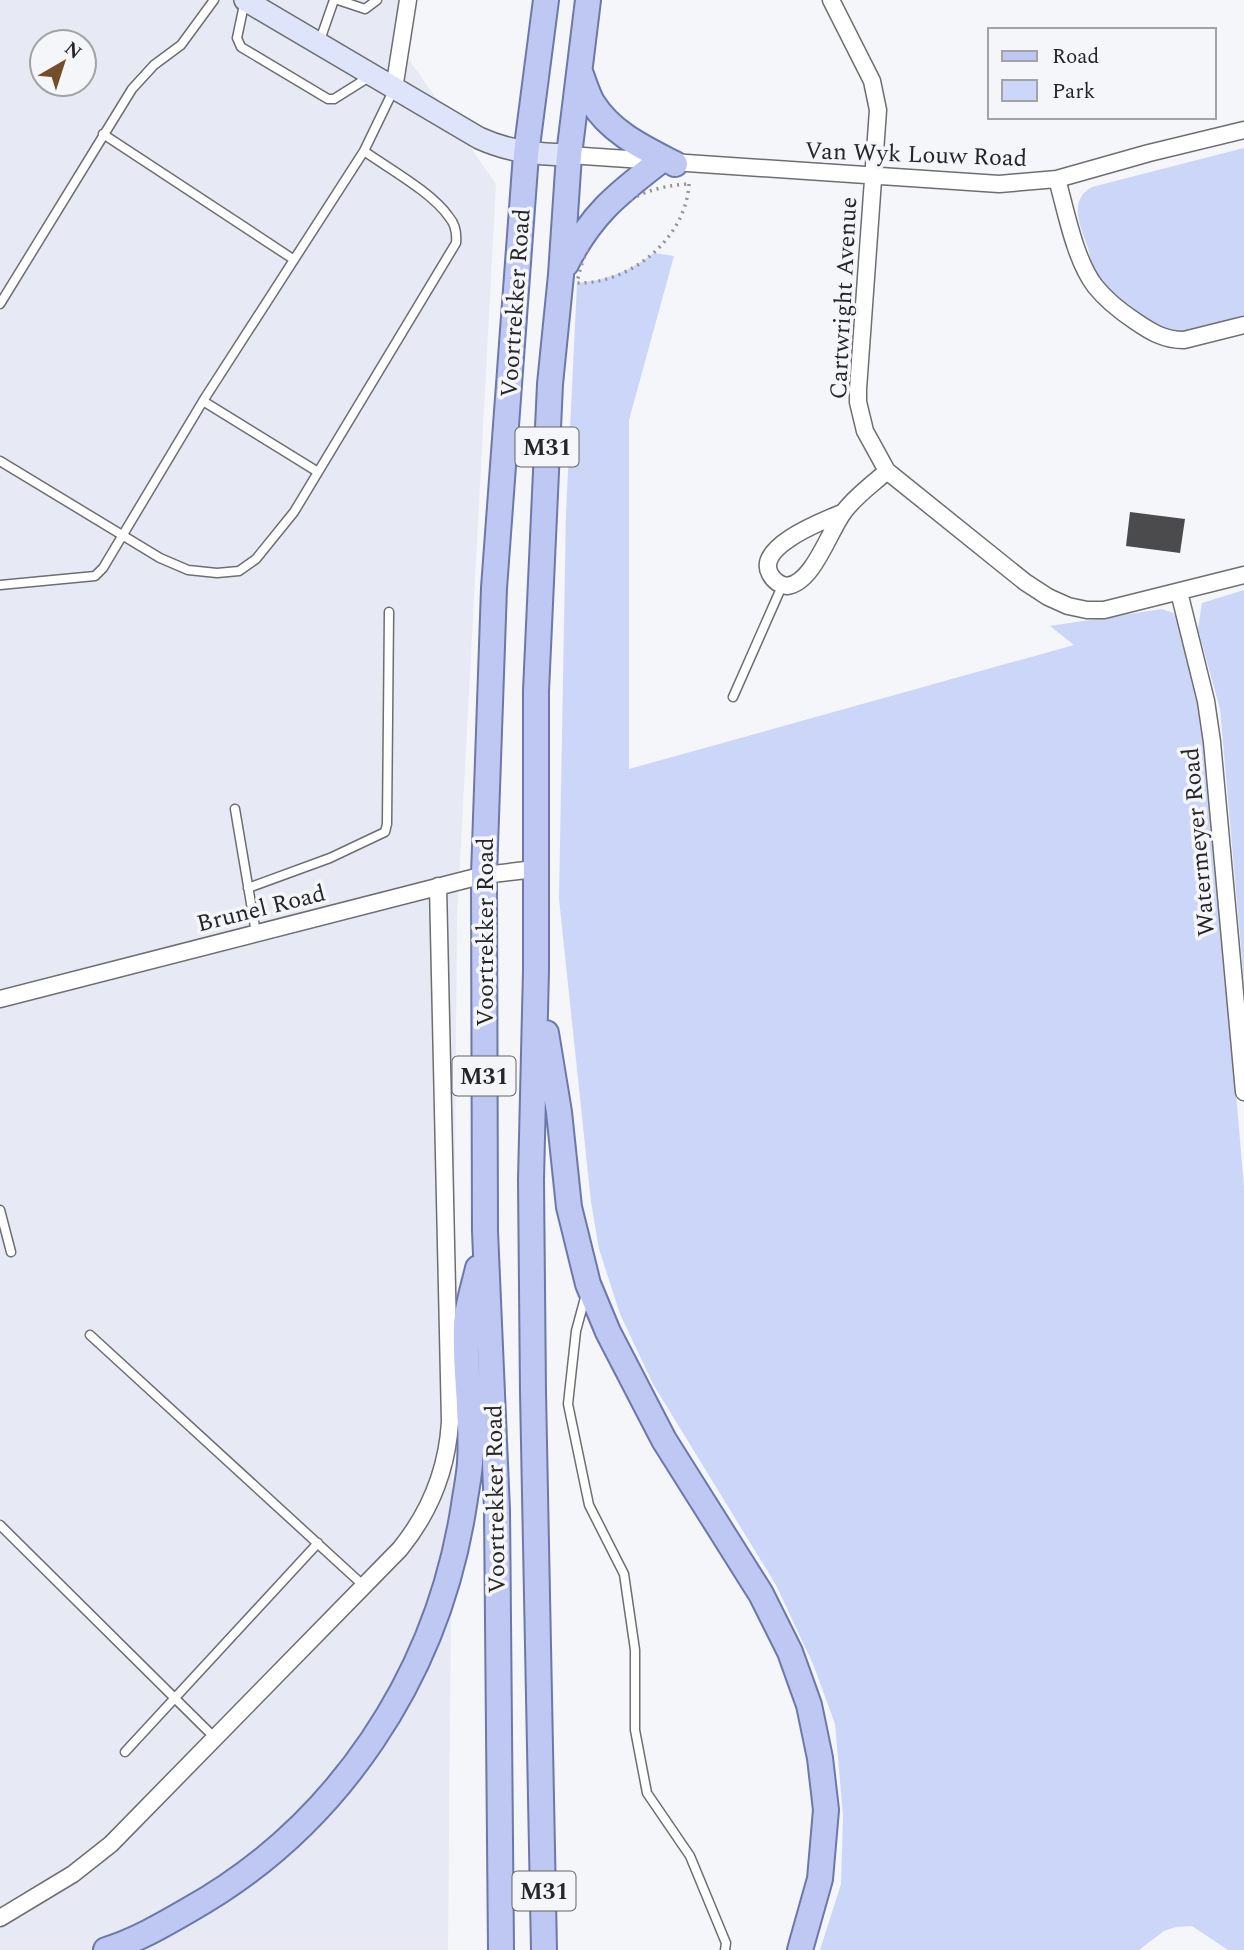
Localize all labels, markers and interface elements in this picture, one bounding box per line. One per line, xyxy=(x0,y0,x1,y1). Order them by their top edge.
north arrow xyxy=(28,28,98,98)
legend xyxy=(988,28,1216,119)
text: N xyxy=(58,35,88,67)
text: Road xyxy=(1052,41,1099,73)
text: Park xyxy=(1052,76,1096,108)
street label: Van Wyk Louw Road xyxy=(804,133,1028,177)
street label: Cartwright Avenue xyxy=(821,196,867,400)
street label: Voortrekker Road xyxy=(491,207,541,399)
road number: M31 xyxy=(516,428,578,466)
street label: Watermeyer Road xyxy=(1173,746,1225,938)
street label: Voortrekker Road xyxy=(468,837,504,1027)
street label: Brunel Road xyxy=(193,876,329,942)
road number: M31 xyxy=(452,1056,516,1096)
street label: Voortrekker Road xyxy=(476,1404,516,1594)
road number: M31 xyxy=(512,1872,576,1910)

